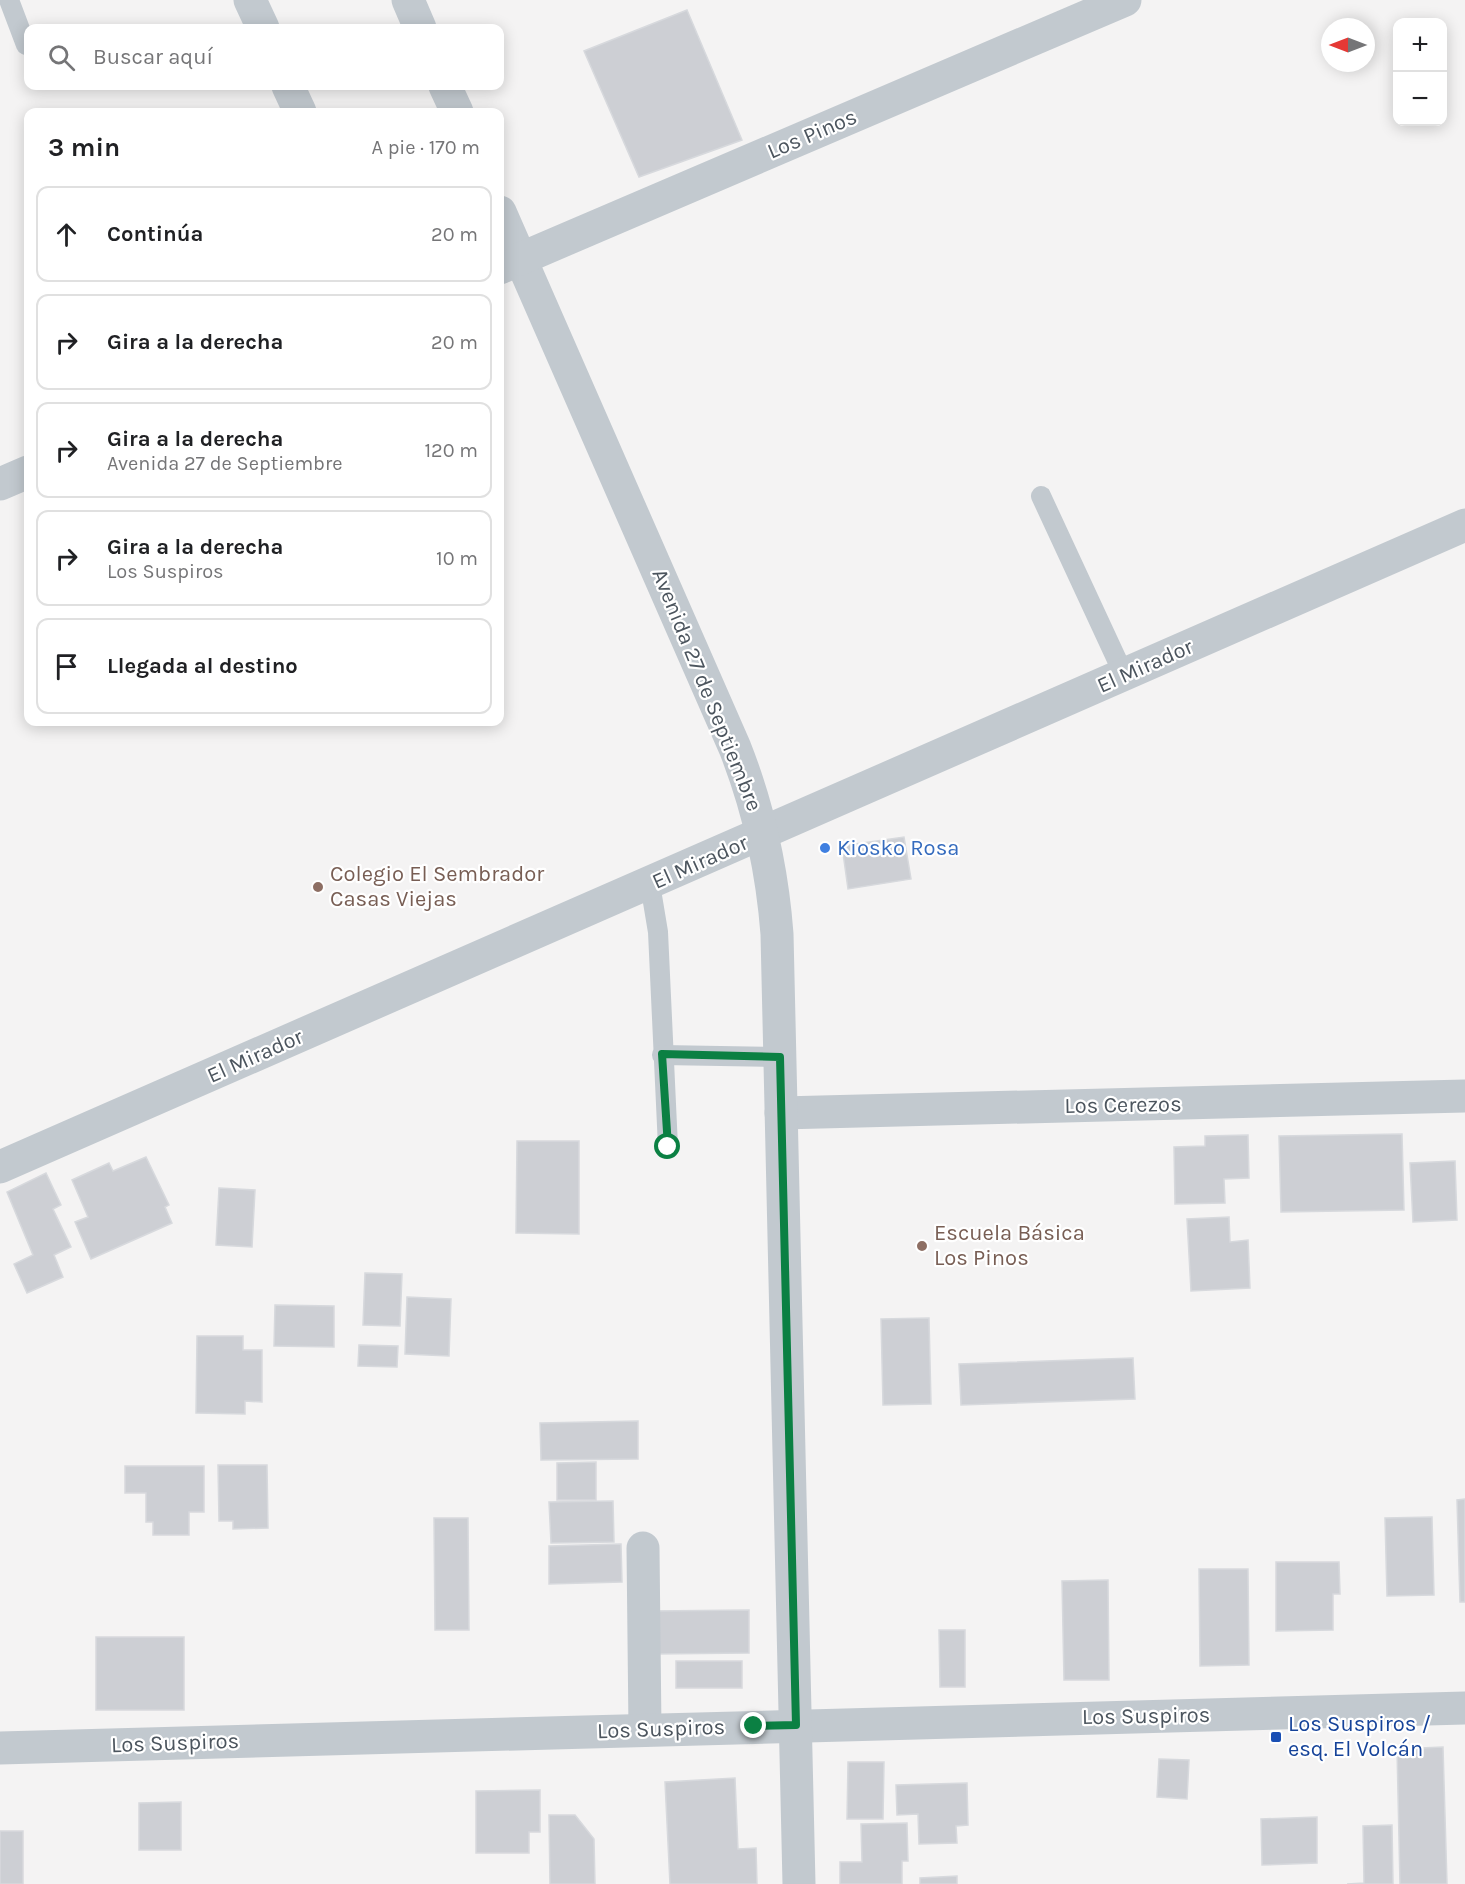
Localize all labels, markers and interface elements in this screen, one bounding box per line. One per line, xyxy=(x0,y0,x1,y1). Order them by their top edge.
north arrow xyxy=(1321,18,1375,72)
map controls xyxy=(1393,18,1447,126)
button: + xyxy=(1393,18,1447,72)
search box xyxy=(24,24,504,90)
icon: search xyxy=(45,41,78,74)
text: Buscar aquí xyxy=(93,44,213,70)
button: − xyxy=(1393,72,1447,126)
street label: Los Pinos xyxy=(763,104,861,164)
text: 3 min xyxy=(48,132,120,163)
text: A pie · 170 m xyxy=(371,136,480,159)
icon: ahead xyxy=(50,218,83,251)
text: Continúa xyxy=(107,221,203,247)
text: 20 m xyxy=(431,223,478,246)
icon: right xyxy=(50,326,83,359)
text: Gira a la derecha xyxy=(107,329,283,355)
text: 20 m xyxy=(431,331,478,354)
text: Gira a la derecha xyxy=(107,426,283,452)
icon: right xyxy=(50,434,83,467)
text: 120 m xyxy=(424,439,478,462)
text: Avenida 27 de Septiembre xyxy=(107,452,342,475)
text: Gira a la derecha xyxy=(107,534,283,560)
icon: right xyxy=(50,542,83,575)
text: 10 m xyxy=(436,547,478,570)
text: Los Suspiros xyxy=(107,560,224,583)
street label: Avenida 27 de Septiembre xyxy=(646,565,768,815)
street label: El Mirador xyxy=(1093,633,1197,699)
icon: arrive xyxy=(50,650,83,683)
text: Llegada al destino xyxy=(107,653,298,679)
street label: El Mirador xyxy=(648,829,752,895)
place label: Kiosko Rosa xyxy=(837,835,959,861)
marker: Kiosko Rosa xyxy=(818,841,832,855)
place label: Colegio El Sembrador Casas Viejas xyxy=(330,861,544,912)
marker: Colegio El Sembrador Casas Viejas xyxy=(311,880,325,894)
street label: El Mirador xyxy=(203,1023,307,1089)
street label: Los Cerezos xyxy=(1064,1091,1182,1119)
route start xyxy=(654,1133,680,1159)
place label: Escuela Básica Los Pinos xyxy=(934,1220,1085,1271)
marker: Escuela Básica Los Pinos xyxy=(915,1239,929,1253)
street label: Los Suspiros xyxy=(1082,1702,1210,1730)
place label: Los Suspiros / esq. El Volcán xyxy=(1288,1711,1431,1762)
route end xyxy=(740,1712,766,1738)
street label: Los Suspiros xyxy=(596,1714,726,1744)
street label: Los Suspiros xyxy=(110,1728,240,1758)
marker: Los Suspiros / esq. El Volcán xyxy=(1269,1730,1283,1744)

